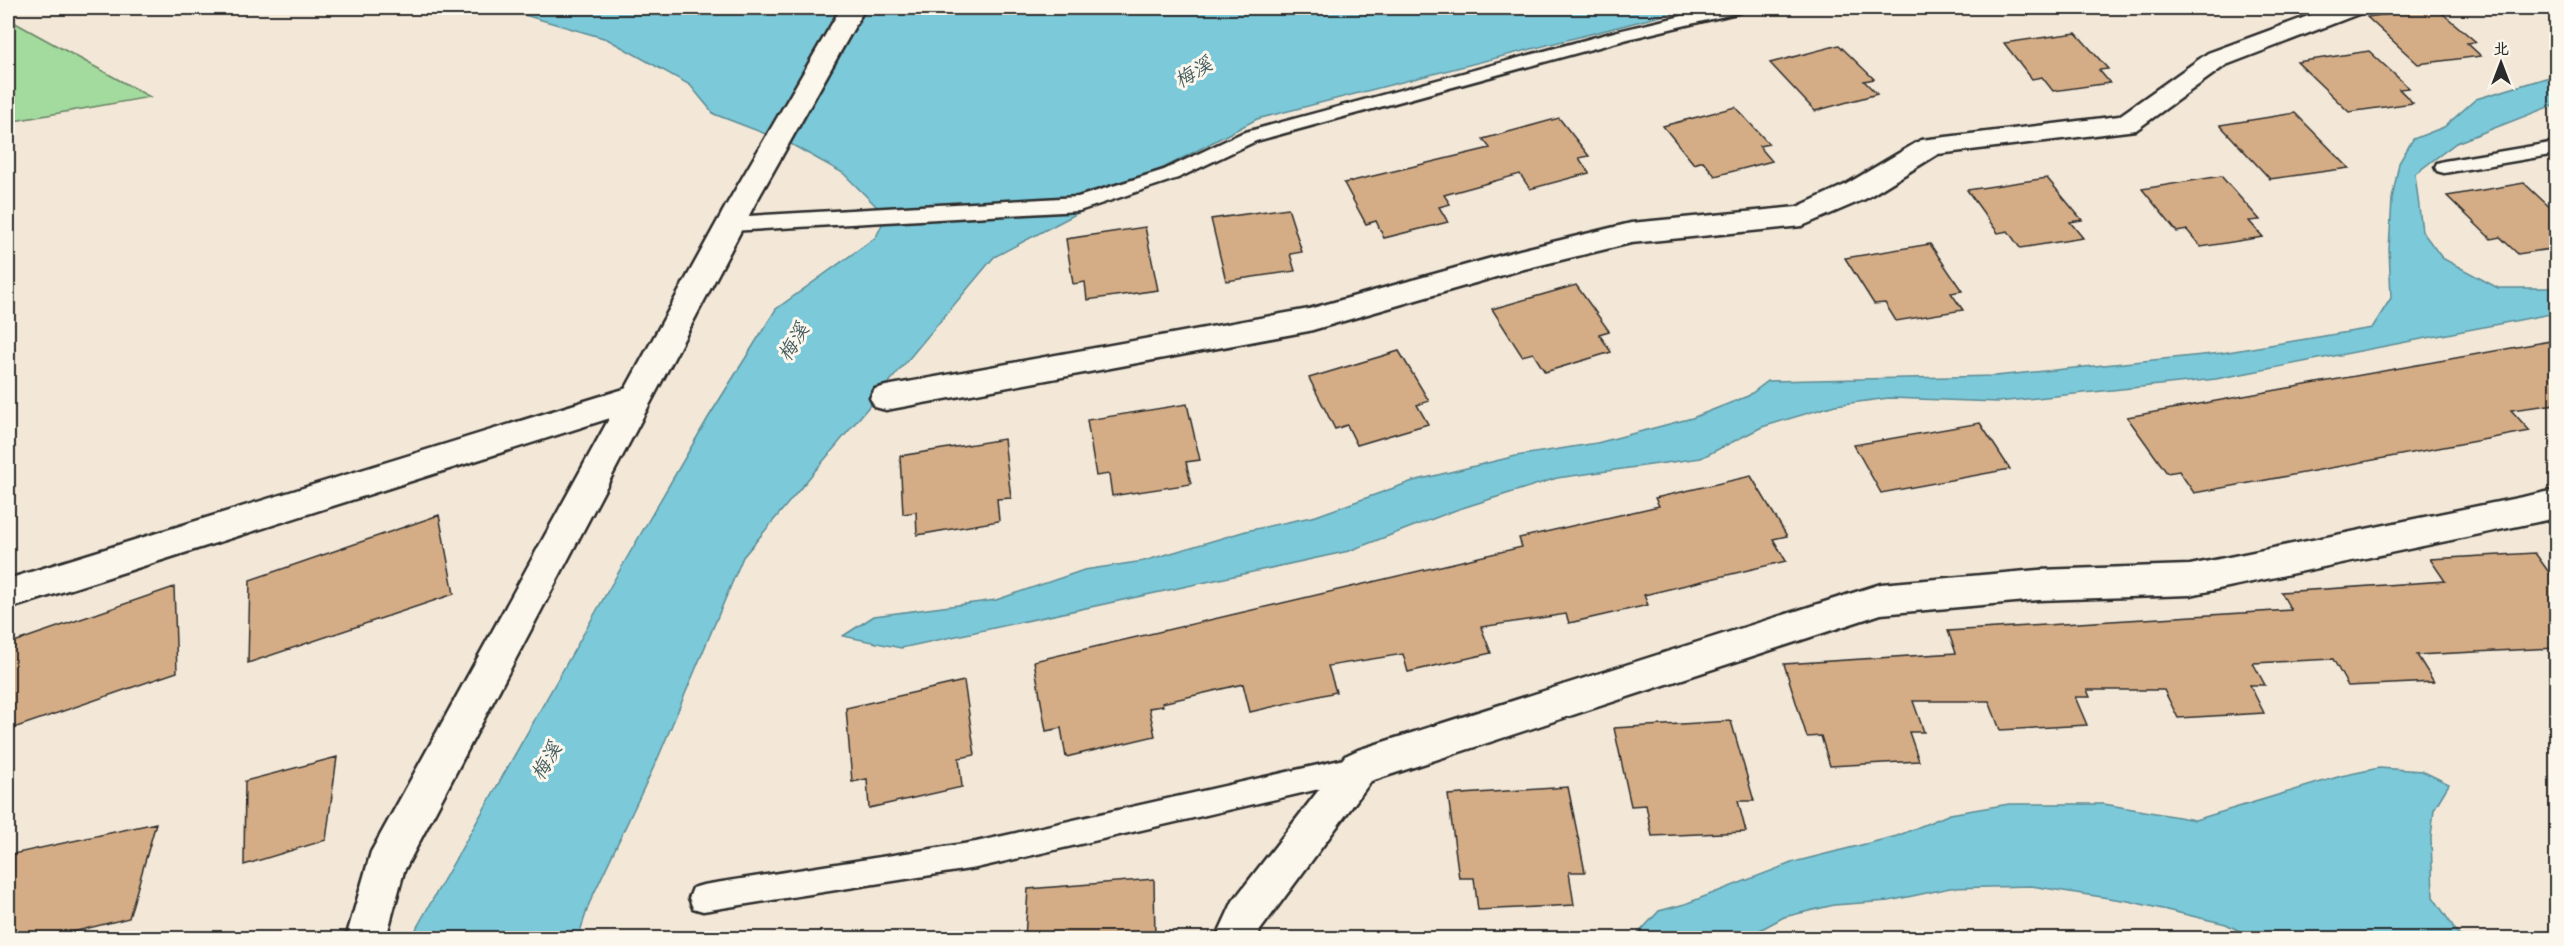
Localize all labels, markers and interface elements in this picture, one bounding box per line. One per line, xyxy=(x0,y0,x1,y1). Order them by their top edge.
north arrow xyxy=(2471,33,2531,93)
text: 北 xyxy=(2493,37,2509,58)
water label: 梅溪 xyxy=(1169,49,1217,93)
water label: 梅溪 xyxy=(771,317,814,365)
water label: 梅溪 xyxy=(524,736,567,784)

